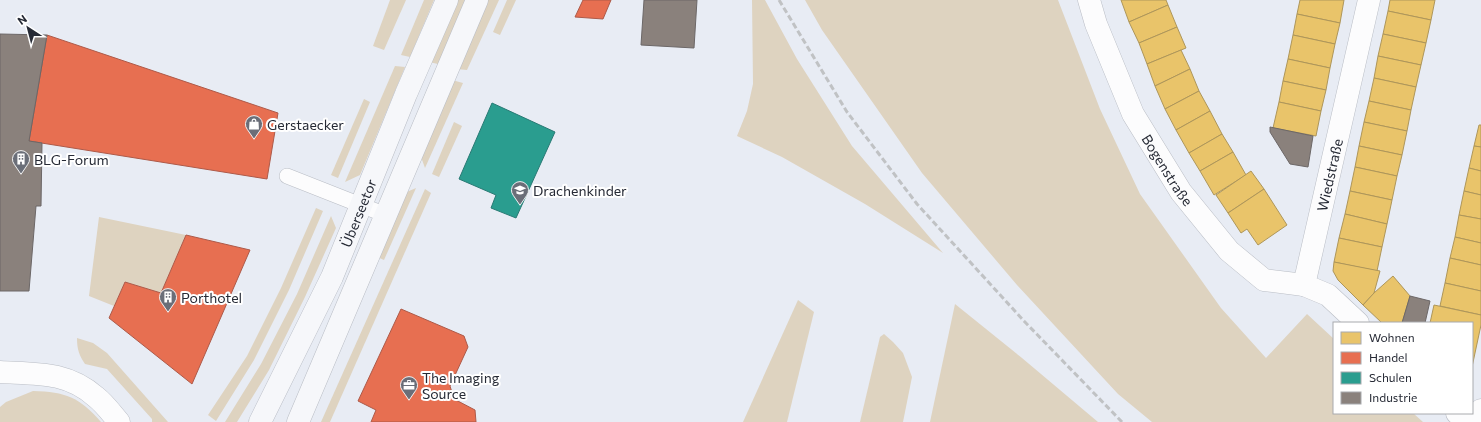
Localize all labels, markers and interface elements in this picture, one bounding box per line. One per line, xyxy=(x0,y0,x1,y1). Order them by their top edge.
north arrow xyxy=(8,8,48,48)
text: N xyxy=(15,12,29,27)
shop icon: Gerstaecker xyxy=(244,114,264,139)
place label: Gerstaecker xyxy=(267,116,344,133)
street label: Bogenstraße xyxy=(1139,131,1197,209)
street label: Wiedstraße xyxy=(1313,137,1346,213)
building icon: BLG-Forum xyxy=(11,149,31,174)
place label: BLG-Forum xyxy=(34,151,109,168)
street label: Überseetor xyxy=(337,176,379,249)
school or university icon: Drachenkinder xyxy=(510,180,530,205)
place label: Drachenkinder xyxy=(533,182,627,199)
building icon: Porthotel xyxy=(158,287,178,312)
place label: Porthotel xyxy=(181,289,242,306)
legend xyxy=(1333,322,1473,414)
text: Wohnen xyxy=(1369,330,1415,344)
text: Handel xyxy=(1369,350,1407,364)
place label: The Imaging Source xyxy=(422,369,500,402)
text: Schulen xyxy=(1369,370,1412,384)
office icon: The Imaging Source xyxy=(399,375,419,400)
text: Industrie xyxy=(1369,390,1417,404)

